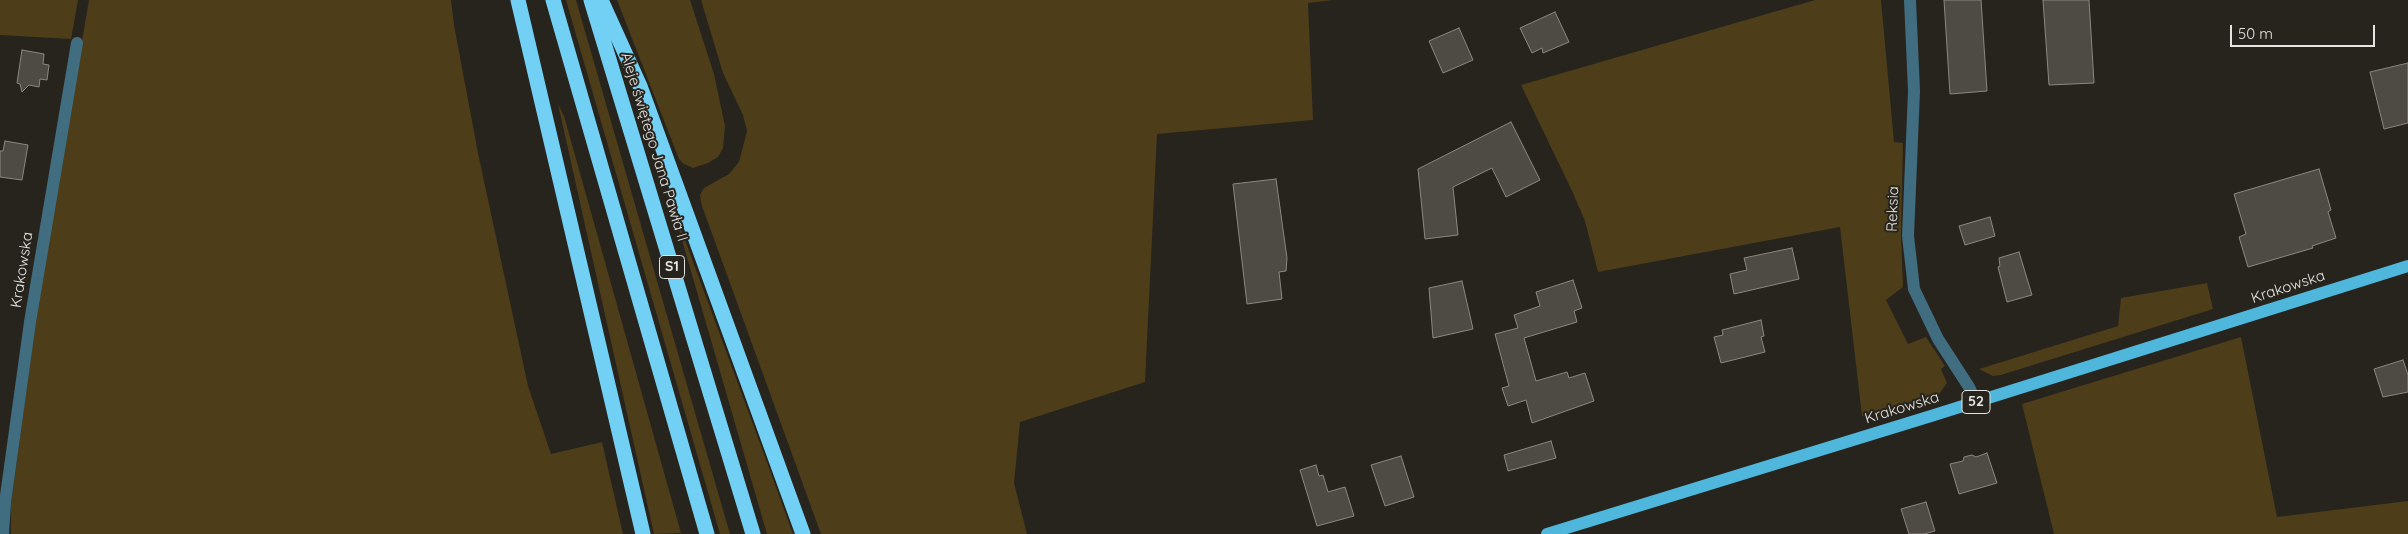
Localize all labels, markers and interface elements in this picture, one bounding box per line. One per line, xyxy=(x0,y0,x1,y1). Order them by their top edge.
scale bar xyxy=(2233,15,2378,47)
text: 50 m xyxy=(2238,24,2273,43)
street label: Aleje świętego Jana Pawła II xyxy=(617,50,691,244)
street label: Reksia xyxy=(1883,186,1903,232)
street label: Krakowska xyxy=(7,231,37,309)
road number: S1 xyxy=(660,256,684,278)
street label: Krakowska xyxy=(2249,267,2327,307)
street label: Krakowska xyxy=(1863,388,1941,428)
road number: 52 xyxy=(1962,391,1990,414)

